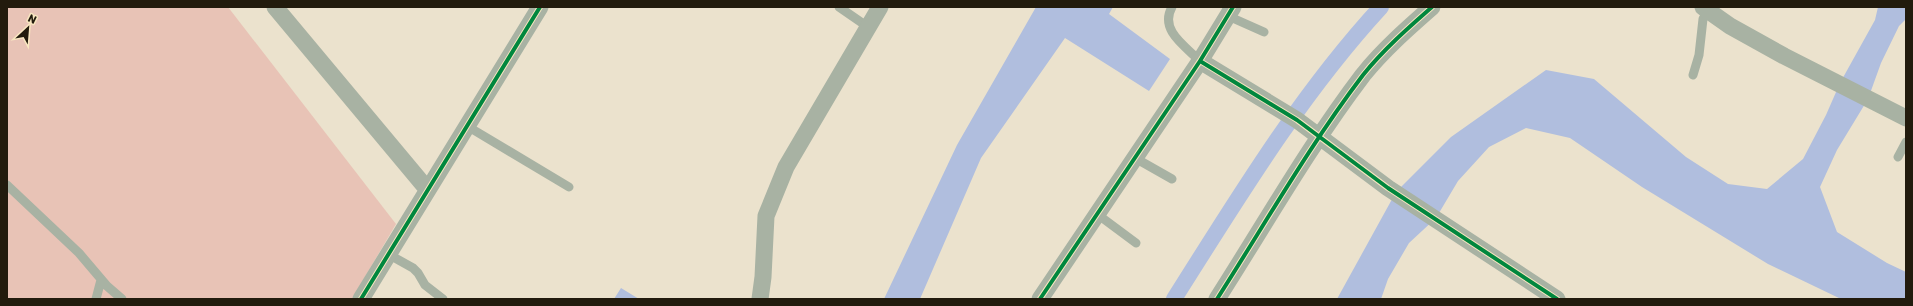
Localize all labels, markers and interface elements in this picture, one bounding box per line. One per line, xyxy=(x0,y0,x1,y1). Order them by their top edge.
north arrow xyxy=(8,8,48,48)
text: N xyxy=(26,12,39,27)

